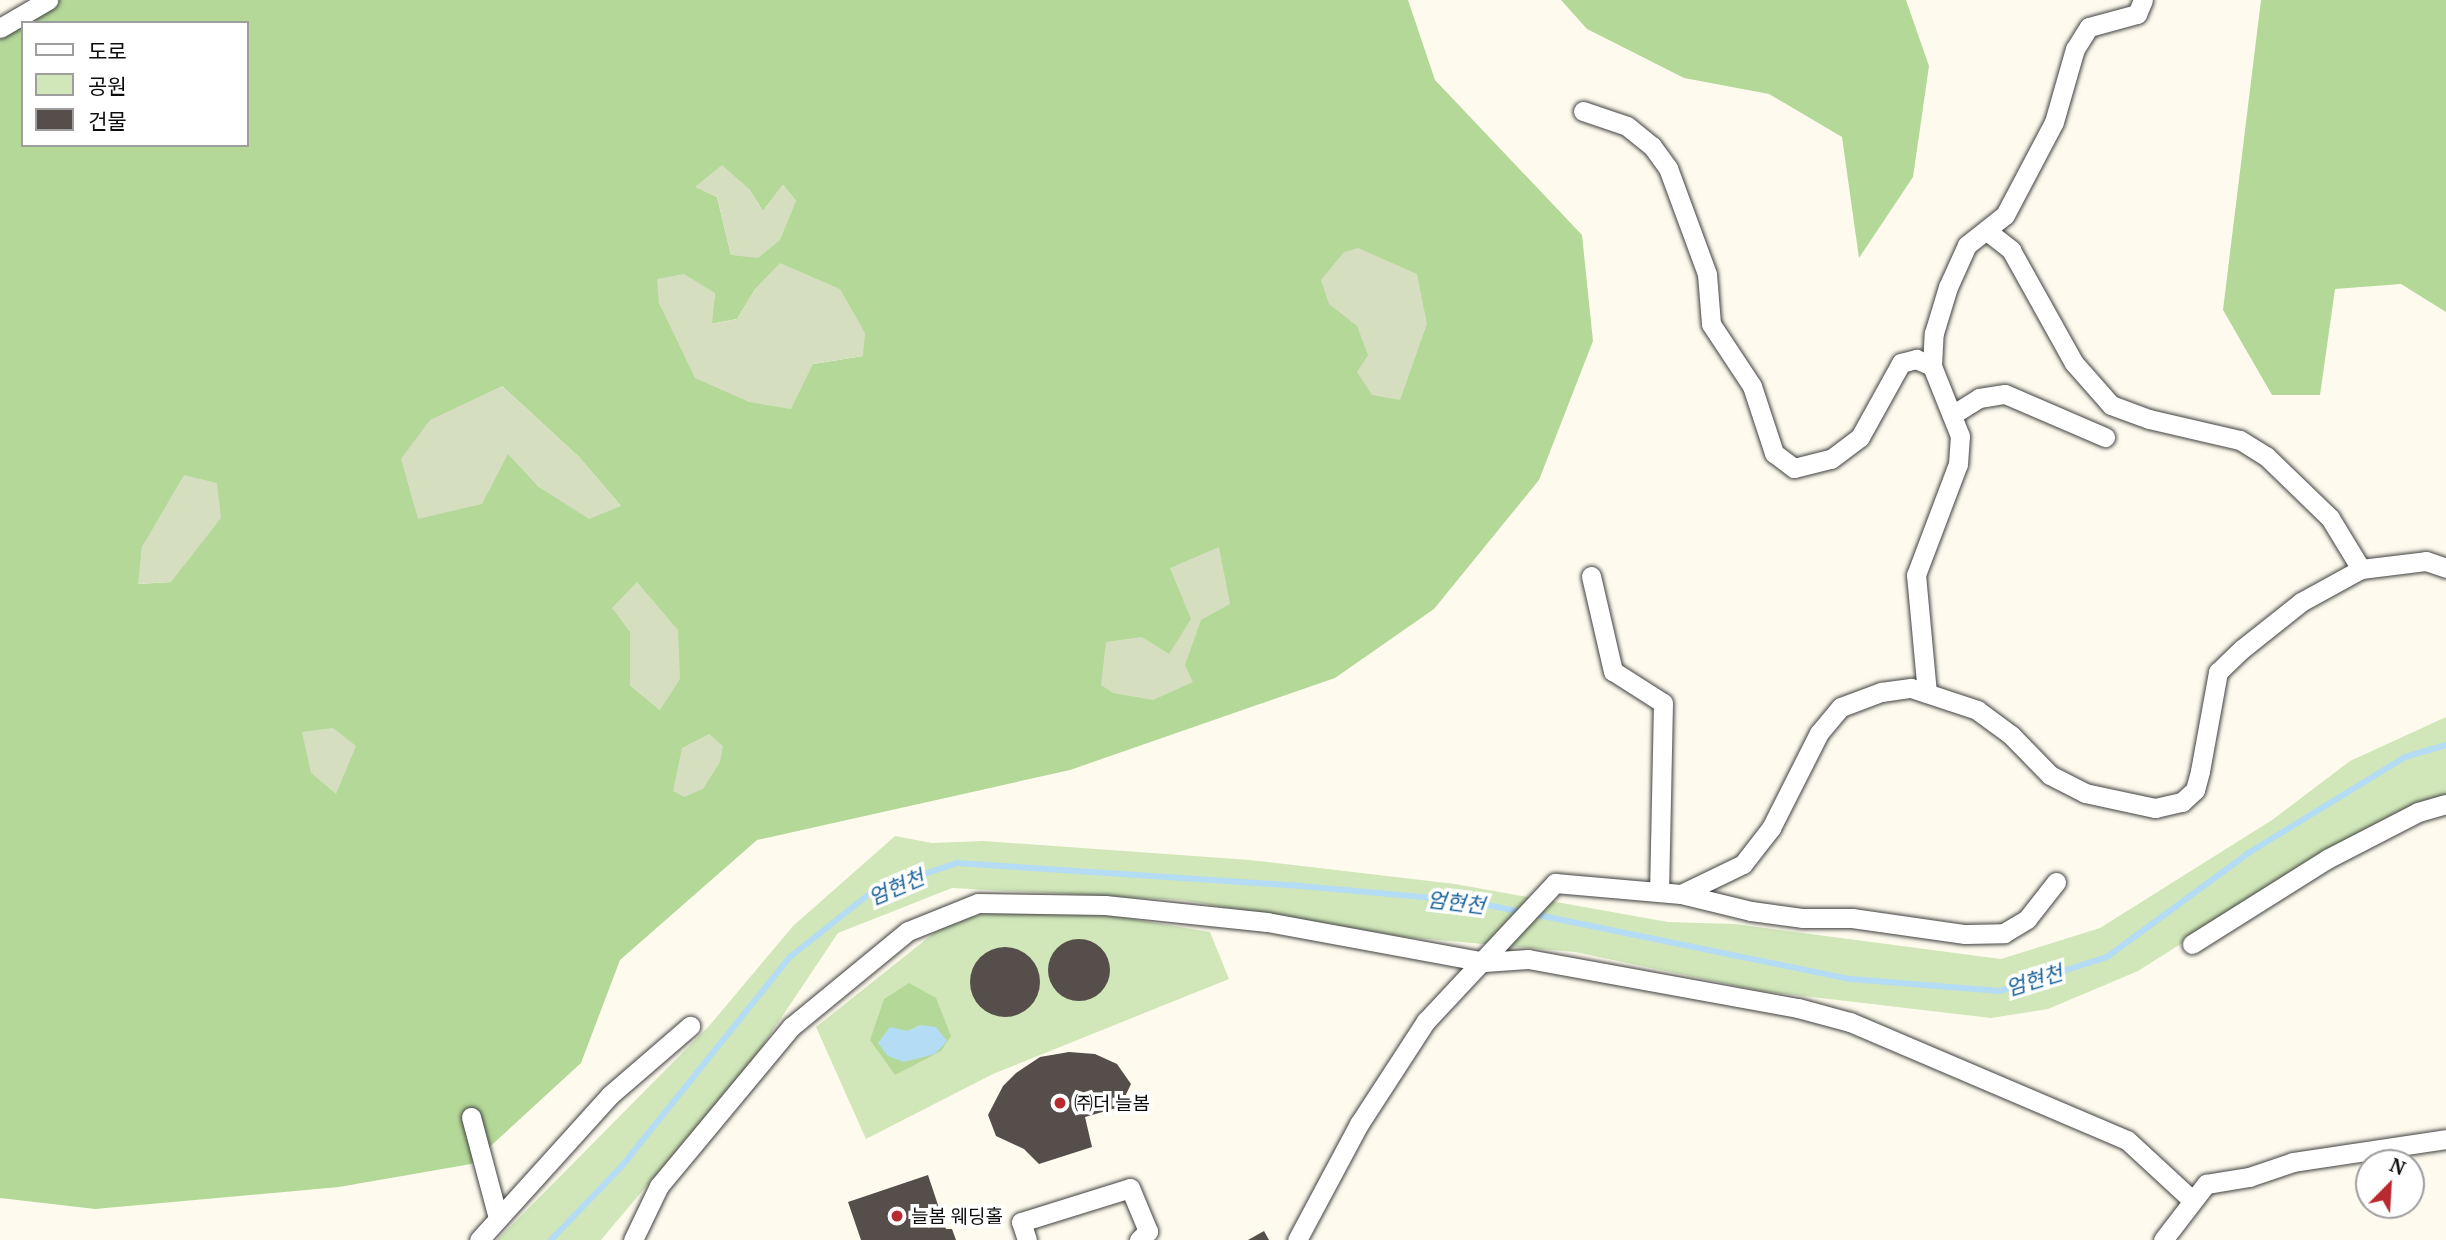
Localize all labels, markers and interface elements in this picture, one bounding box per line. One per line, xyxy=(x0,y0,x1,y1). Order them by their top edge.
legend xyxy=(21,21,248,147)
text: 도로 xyxy=(88,37,127,65)
text: 공원 xyxy=(88,72,127,100)
text: 건물 xyxy=(88,107,127,135)
water label: 엄현천 xyxy=(864,864,928,910)
water label: 엄현천 xyxy=(1426,886,1486,918)
water label: 엄현천 xyxy=(2003,959,2065,1001)
place label: ㈜더 늘봄 xyxy=(1074,1092,1150,1114)
marker: ㈜더 늘봄 xyxy=(1052,1095,1068,1111)
north arrow xyxy=(2355,1149,2425,1219)
text: N xyxy=(2386,1152,2410,1181)
place label: 늘봄 웨딩홀 xyxy=(911,1205,1003,1227)
marker: 늘봄 웨딩홀 xyxy=(889,1208,905,1224)

